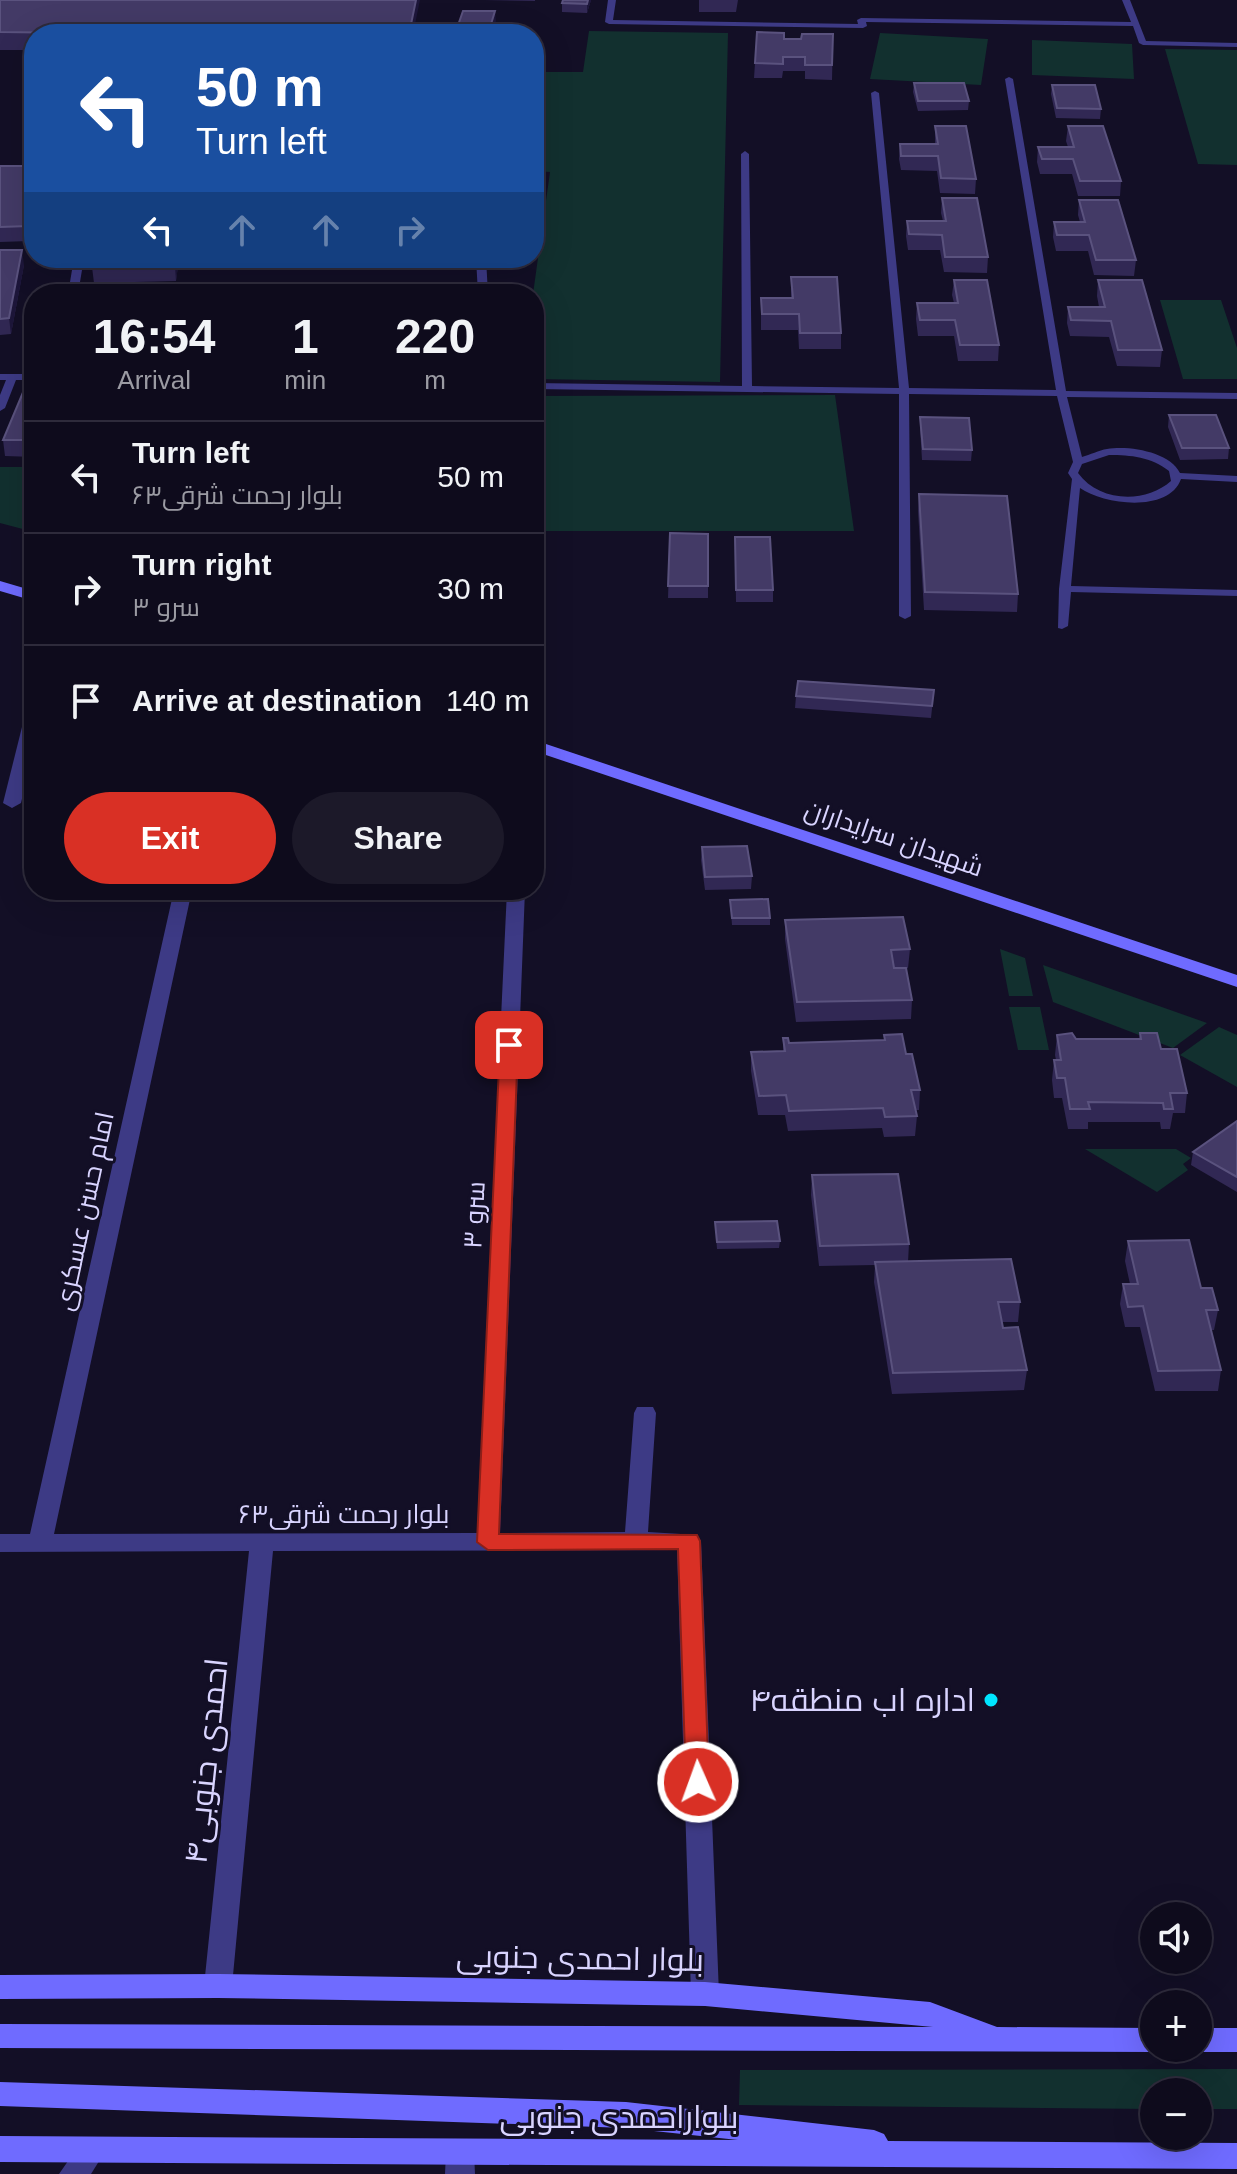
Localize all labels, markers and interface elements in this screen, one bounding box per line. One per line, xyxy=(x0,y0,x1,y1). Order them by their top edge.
text: 50 m xyxy=(196,55,324,118)
icon: left xyxy=(64,56,168,160)
text: Turn left xyxy=(196,121,327,162)
icon: left xyxy=(136,208,180,252)
icon: ahead xyxy=(220,208,264,252)
icon: ahead xyxy=(304,208,348,252)
icon: right xyxy=(388,208,432,252)
text: 16:54 xyxy=(93,310,216,363)
text: 1 xyxy=(292,310,319,363)
text: 220 xyxy=(395,310,475,363)
text: Arrival xyxy=(117,365,191,395)
text: min xyxy=(284,365,326,395)
text: m xyxy=(424,365,446,395)
text: Turn left xyxy=(132,436,250,469)
icon: left xyxy=(64,455,108,499)
text: 50 m xyxy=(437,460,504,493)
text: بلوار رحمت شرقی۶۳ xyxy=(132,480,343,510)
text: Turn right xyxy=(132,548,271,581)
icon: right xyxy=(64,567,108,611)
text: 30 m xyxy=(437,572,504,605)
text: سرو ۳ xyxy=(132,592,200,622)
icon: arrive xyxy=(64,679,108,723)
text: Arrive at destination xyxy=(132,684,422,717)
text: 140 m xyxy=(446,684,529,717)
button: Exit xyxy=(64,792,276,884)
button: Share xyxy=(292,792,504,884)
street label: شهیدان سرایداران xyxy=(801,793,987,884)
pin xyxy=(475,1011,543,1079)
icon: arrive xyxy=(487,1023,531,1067)
street label: امام حسن عسکری xyxy=(48,1109,123,1314)
street label: سرو ۳ xyxy=(457,1180,491,1250)
street label: بلوار رحمت شرقی۶۳ xyxy=(239,1499,449,1530)
street label: احمدی جنوبی۴ xyxy=(177,1656,236,1866)
place label: اداره اب منطقه۴ xyxy=(749,1682,975,1718)
marker: اداره اب منطقه۴ xyxy=(982,1691,1000,1709)
position arrow xyxy=(656,1740,740,1824)
map controls xyxy=(1140,1902,1212,2150)
button: sound xyxy=(1140,1902,1212,1974)
street label: بلوار احمدی جنوبی xyxy=(456,1938,704,1979)
button: + xyxy=(1140,1990,1212,2062)
button: − xyxy=(1140,2078,1212,2150)
street label: بلواراحمدی جنوبی xyxy=(499,2099,739,2136)

